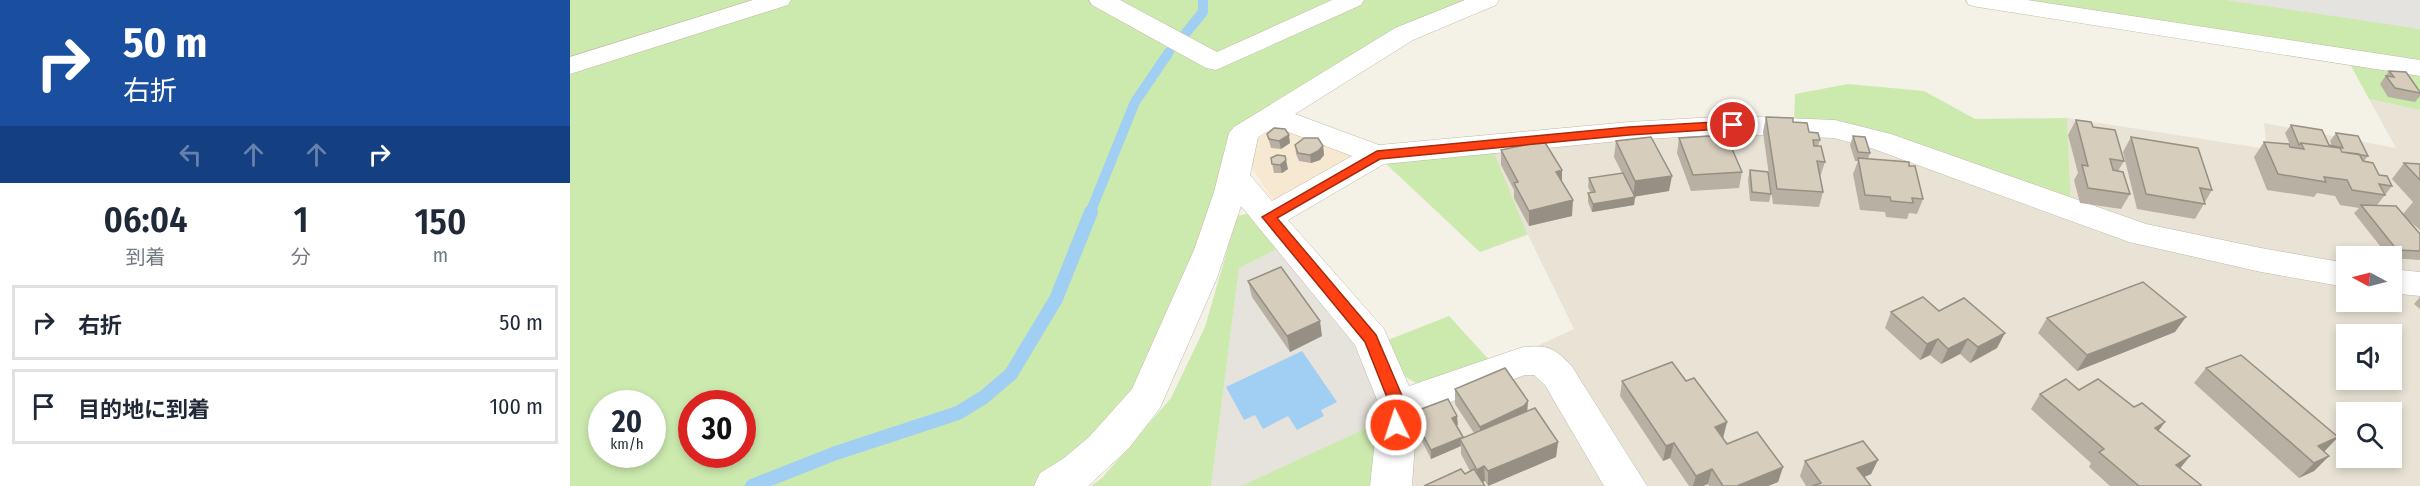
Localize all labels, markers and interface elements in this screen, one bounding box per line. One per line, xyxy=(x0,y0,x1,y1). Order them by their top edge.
text: 50 m xyxy=(123,18,207,68)
icon: right xyxy=(24,24,102,102)
text: 右折 xyxy=(123,75,177,107)
pin xyxy=(1707,99,1758,150)
icon: arrive xyxy=(1716,108,1749,141)
icon: left xyxy=(174,138,207,171)
icon: ahead xyxy=(237,138,270,171)
icon: ahead xyxy=(300,138,333,171)
icon: right xyxy=(363,138,396,171)
text: 06:04 xyxy=(104,198,187,242)
text: 1 xyxy=(294,198,308,242)
text: 150 xyxy=(415,200,466,244)
text: m xyxy=(433,243,448,267)
text: 到着 xyxy=(126,245,166,269)
text: 分 xyxy=(291,245,311,269)
north arrow xyxy=(2336,246,2402,312)
map controls xyxy=(2336,246,2402,468)
icon: right xyxy=(27,306,60,339)
text: 50 m xyxy=(499,309,543,336)
text: 右折 xyxy=(78,312,122,339)
button: sound xyxy=(2336,324,2402,390)
icon: arrive xyxy=(27,390,60,423)
speed limit sign: 30 xyxy=(678,390,756,468)
text: 100 m xyxy=(489,393,543,420)
position arrow xyxy=(1364,393,1428,457)
text: 目的地に到着 xyxy=(78,396,210,423)
button: search xyxy=(2336,402,2402,468)
text: 20 xyxy=(612,404,642,440)
text: km/h xyxy=(610,435,644,453)

